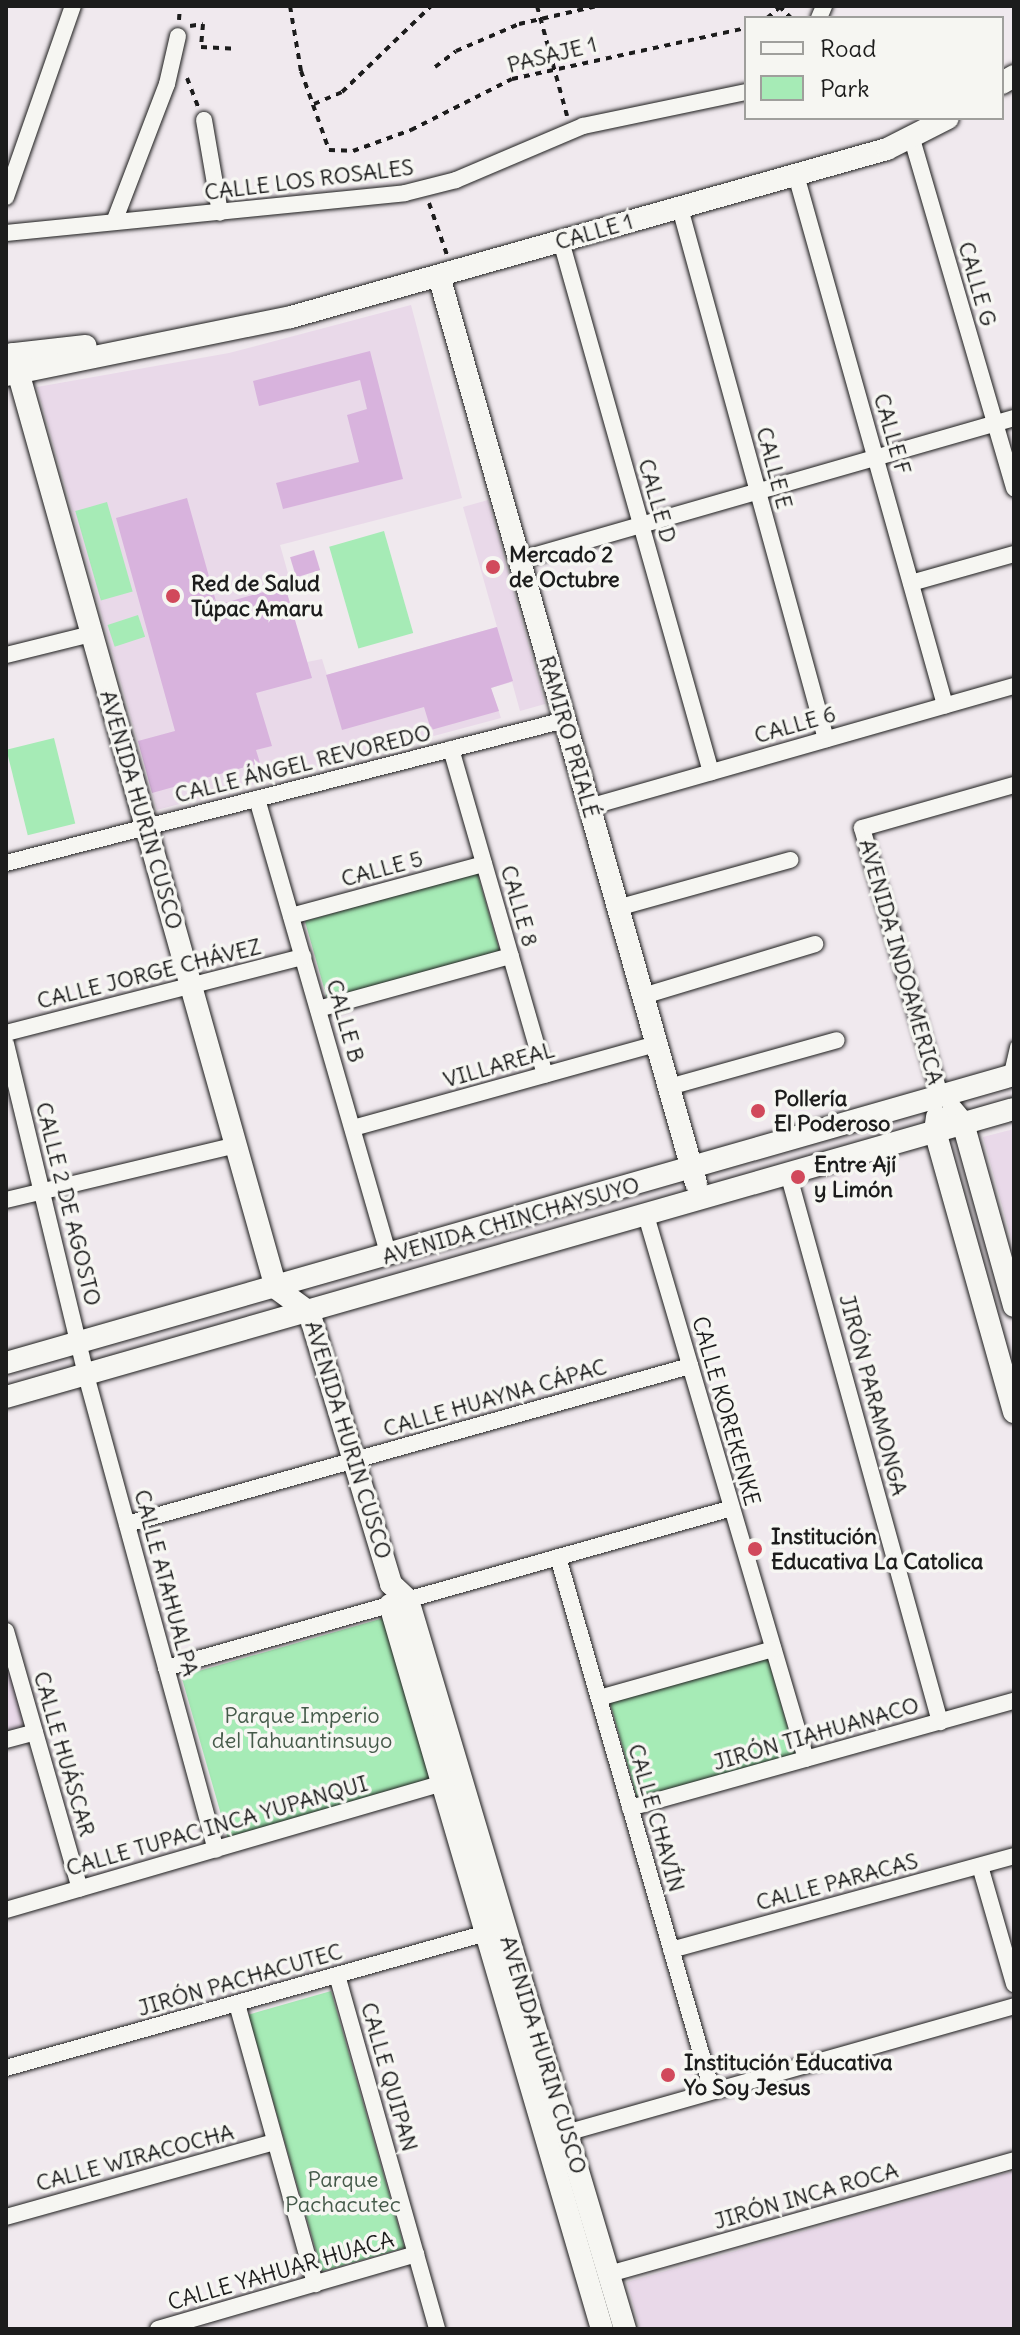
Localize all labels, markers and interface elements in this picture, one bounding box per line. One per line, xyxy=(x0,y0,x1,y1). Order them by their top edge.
legend xyxy=(744,16,1004,120)
street label: PASAJE 1 xyxy=(505,31,599,79)
text: Road xyxy=(820,33,876,63)
text: Park xyxy=(820,73,870,103)
street label: CALLE LOS ROSALES xyxy=(203,154,415,206)
street label: CALLE 1 xyxy=(552,208,636,256)
street label: CALLE G xyxy=(952,239,1002,329)
street label: CALLE F xyxy=(868,390,916,478)
street label: CALLE E xyxy=(750,424,798,512)
street label: CALLE D xyxy=(632,456,682,546)
place label: Mercado 2 de Octubre xyxy=(509,541,620,592)
marker: Mercado 2 de Octubre xyxy=(484,558,502,576)
place label: Red de Salud Túpac Amaru xyxy=(191,570,323,622)
marker: Red de Salud Túpac Amaru xyxy=(162,585,184,607)
street label: RAMIRO PRIALÉ xyxy=(533,653,605,821)
street label: AVENIDA HURIN CUSCO xyxy=(94,687,188,933)
street label: CALLE 6 xyxy=(751,701,839,749)
street label: CALLE ÁNGEL REVOREDO xyxy=(172,719,434,809)
street label: AVENIDA INDOAMERICA xyxy=(853,836,949,1088)
street label: CALLE 5 xyxy=(338,845,426,893)
street label: CALLE 8 xyxy=(495,862,543,950)
street label: CALLE JORGE CHÁVEZ xyxy=(34,933,264,1015)
street label: CALLE B xyxy=(321,976,369,1066)
street label: VILLAREAL xyxy=(440,1037,558,1093)
place label: Pollería El Poderoso xyxy=(774,1085,890,1136)
street label: CALLE 2 DE AGOSTO xyxy=(30,1099,106,1309)
marker: Pollería El Poderoso xyxy=(749,1102,767,1120)
place label: Entre Ají y Limón xyxy=(814,1151,896,1202)
marker: Entre Ají y Limón xyxy=(789,1168,807,1186)
street label: AVENIDA CHINCHAYSUYO xyxy=(379,1172,643,1270)
street label: JIRÓN PARAMONGA xyxy=(833,1291,913,1499)
street label: CALLE KOREKENKE xyxy=(686,1313,766,1509)
street label: AVENIDA HURIN CUSCO xyxy=(299,1318,397,1562)
street label: CALLE HUAYNA CÁPAC xyxy=(380,1353,610,1443)
street label: CALLE ATAHUALPA xyxy=(128,1487,204,1679)
place label: Institución Educativa La Catolica xyxy=(771,1523,983,1574)
marker: Institución Educativa La Catolica xyxy=(746,1540,764,1558)
street label: CALLE HUÁSCAR xyxy=(28,1668,100,1840)
street label: JIRÓN TIAHUANACO xyxy=(710,1692,922,1776)
park label: Parque Imperio del Tahuantinsuyo xyxy=(212,1702,392,1754)
street label: CALLE CHAVÍN xyxy=(622,1741,690,1895)
street label: CALLE TUPAC INCA YUPANQUI xyxy=(63,1770,371,1882)
street label: CALLE PARACAS xyxy=(753,1848,921,1916)
street label: AVENIDA HURIN CUSCO xyxy=(494,1933,592,2177)
street label: JIRÓN PACHACUTEC xyxy=(135,1938,345,2022)
street label: CALLE QUIPAN xyxy=(355,1999,423,2155)
place label: Institución Educativa Yo Soy Jesus xyxy=(684,2049,892,2100)
marker: Institución Educativa Yo Soy Jesus xyxy=(659,2066,677,2084)
street label: CALLE WIRACOCHA xyxy=(33,2119,237,2197)
street label: JIRÓN INCA ROCA xyxy=(711,2157,901,2235)
park label: Parque Pachacutec xyxy=(285,2166,401,2218)
street label: CALLE YAHUAR HUACA xyxy=(165,2226,397,2316)

